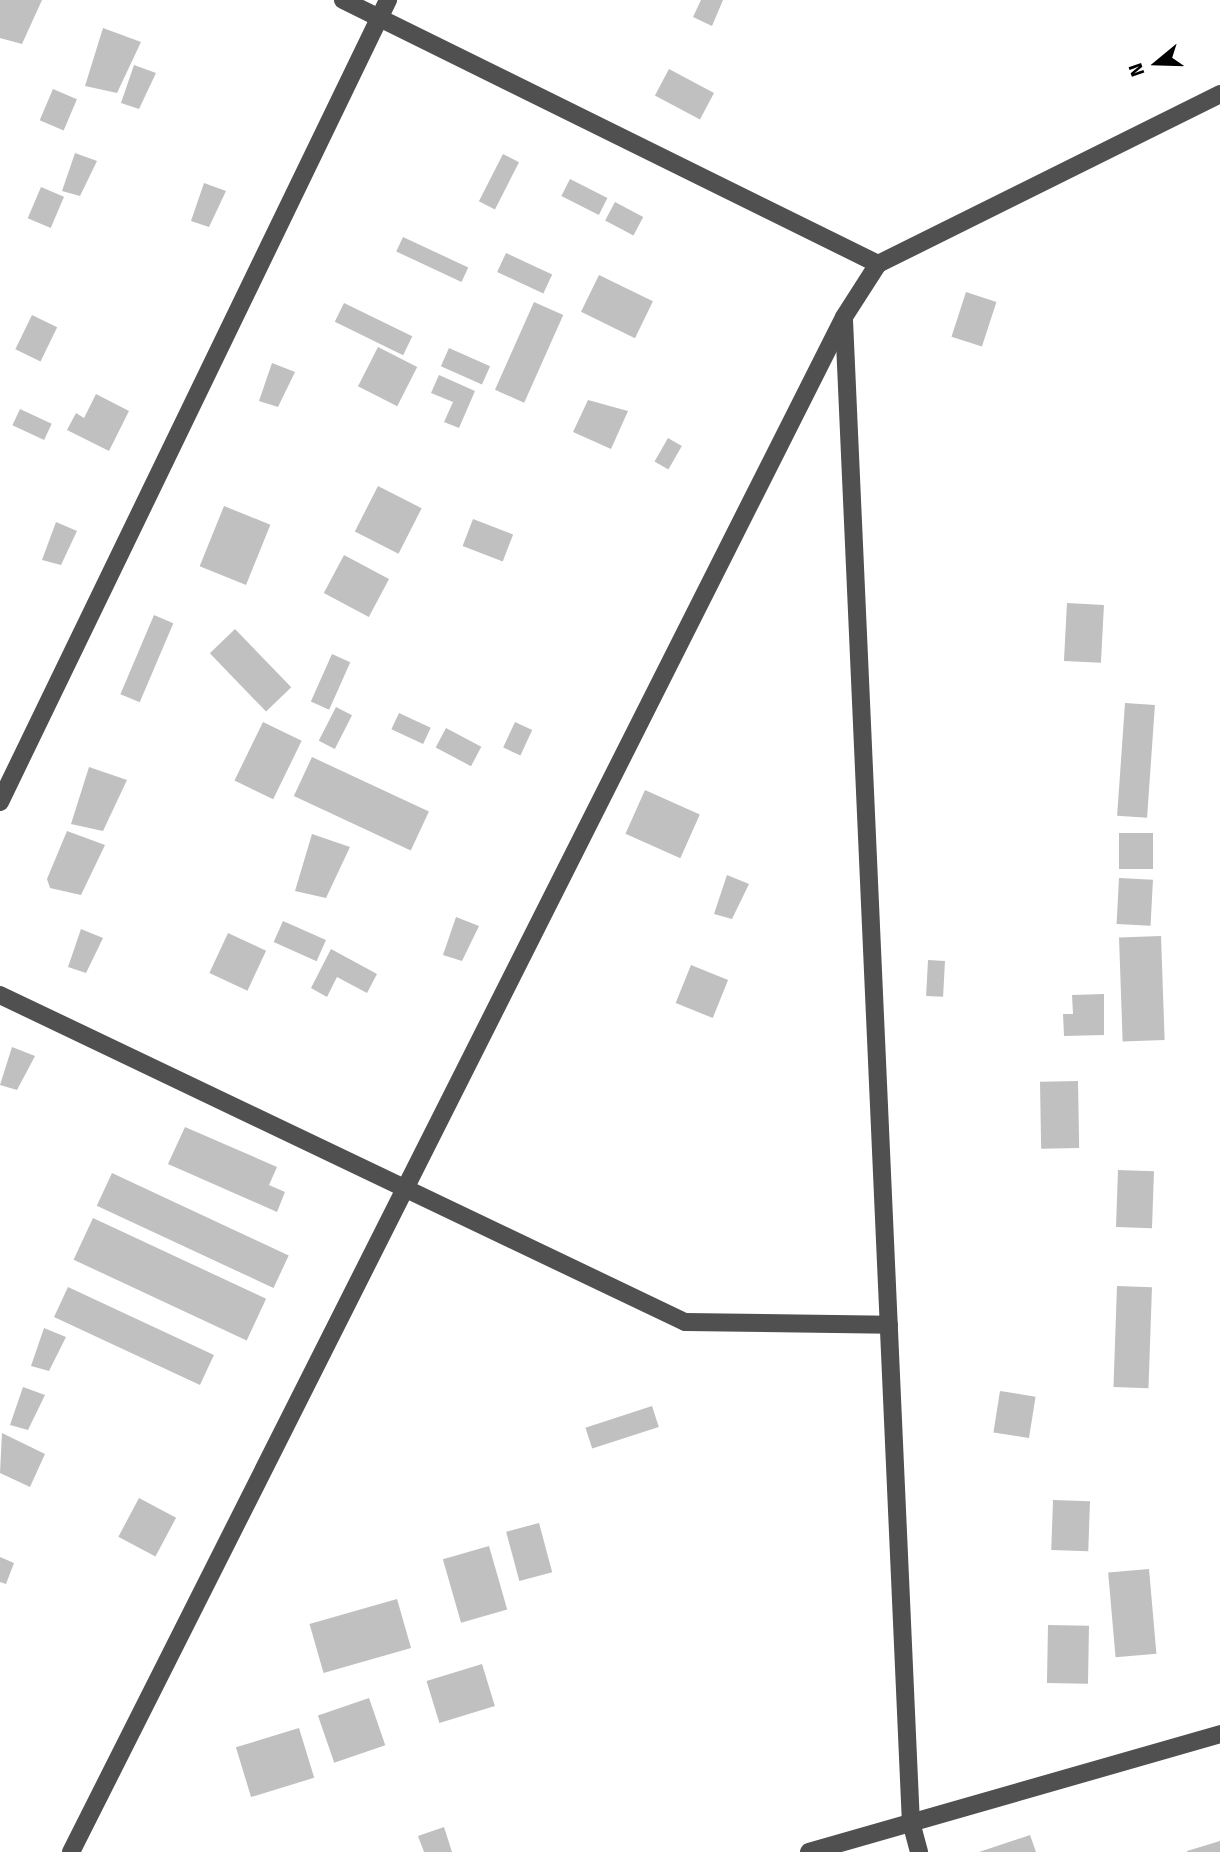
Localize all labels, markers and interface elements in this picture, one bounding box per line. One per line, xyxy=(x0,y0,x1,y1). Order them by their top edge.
north arrow xyxy=(1122,28,1192,98)
text: N xyxy=(1124,60,1150,80)

